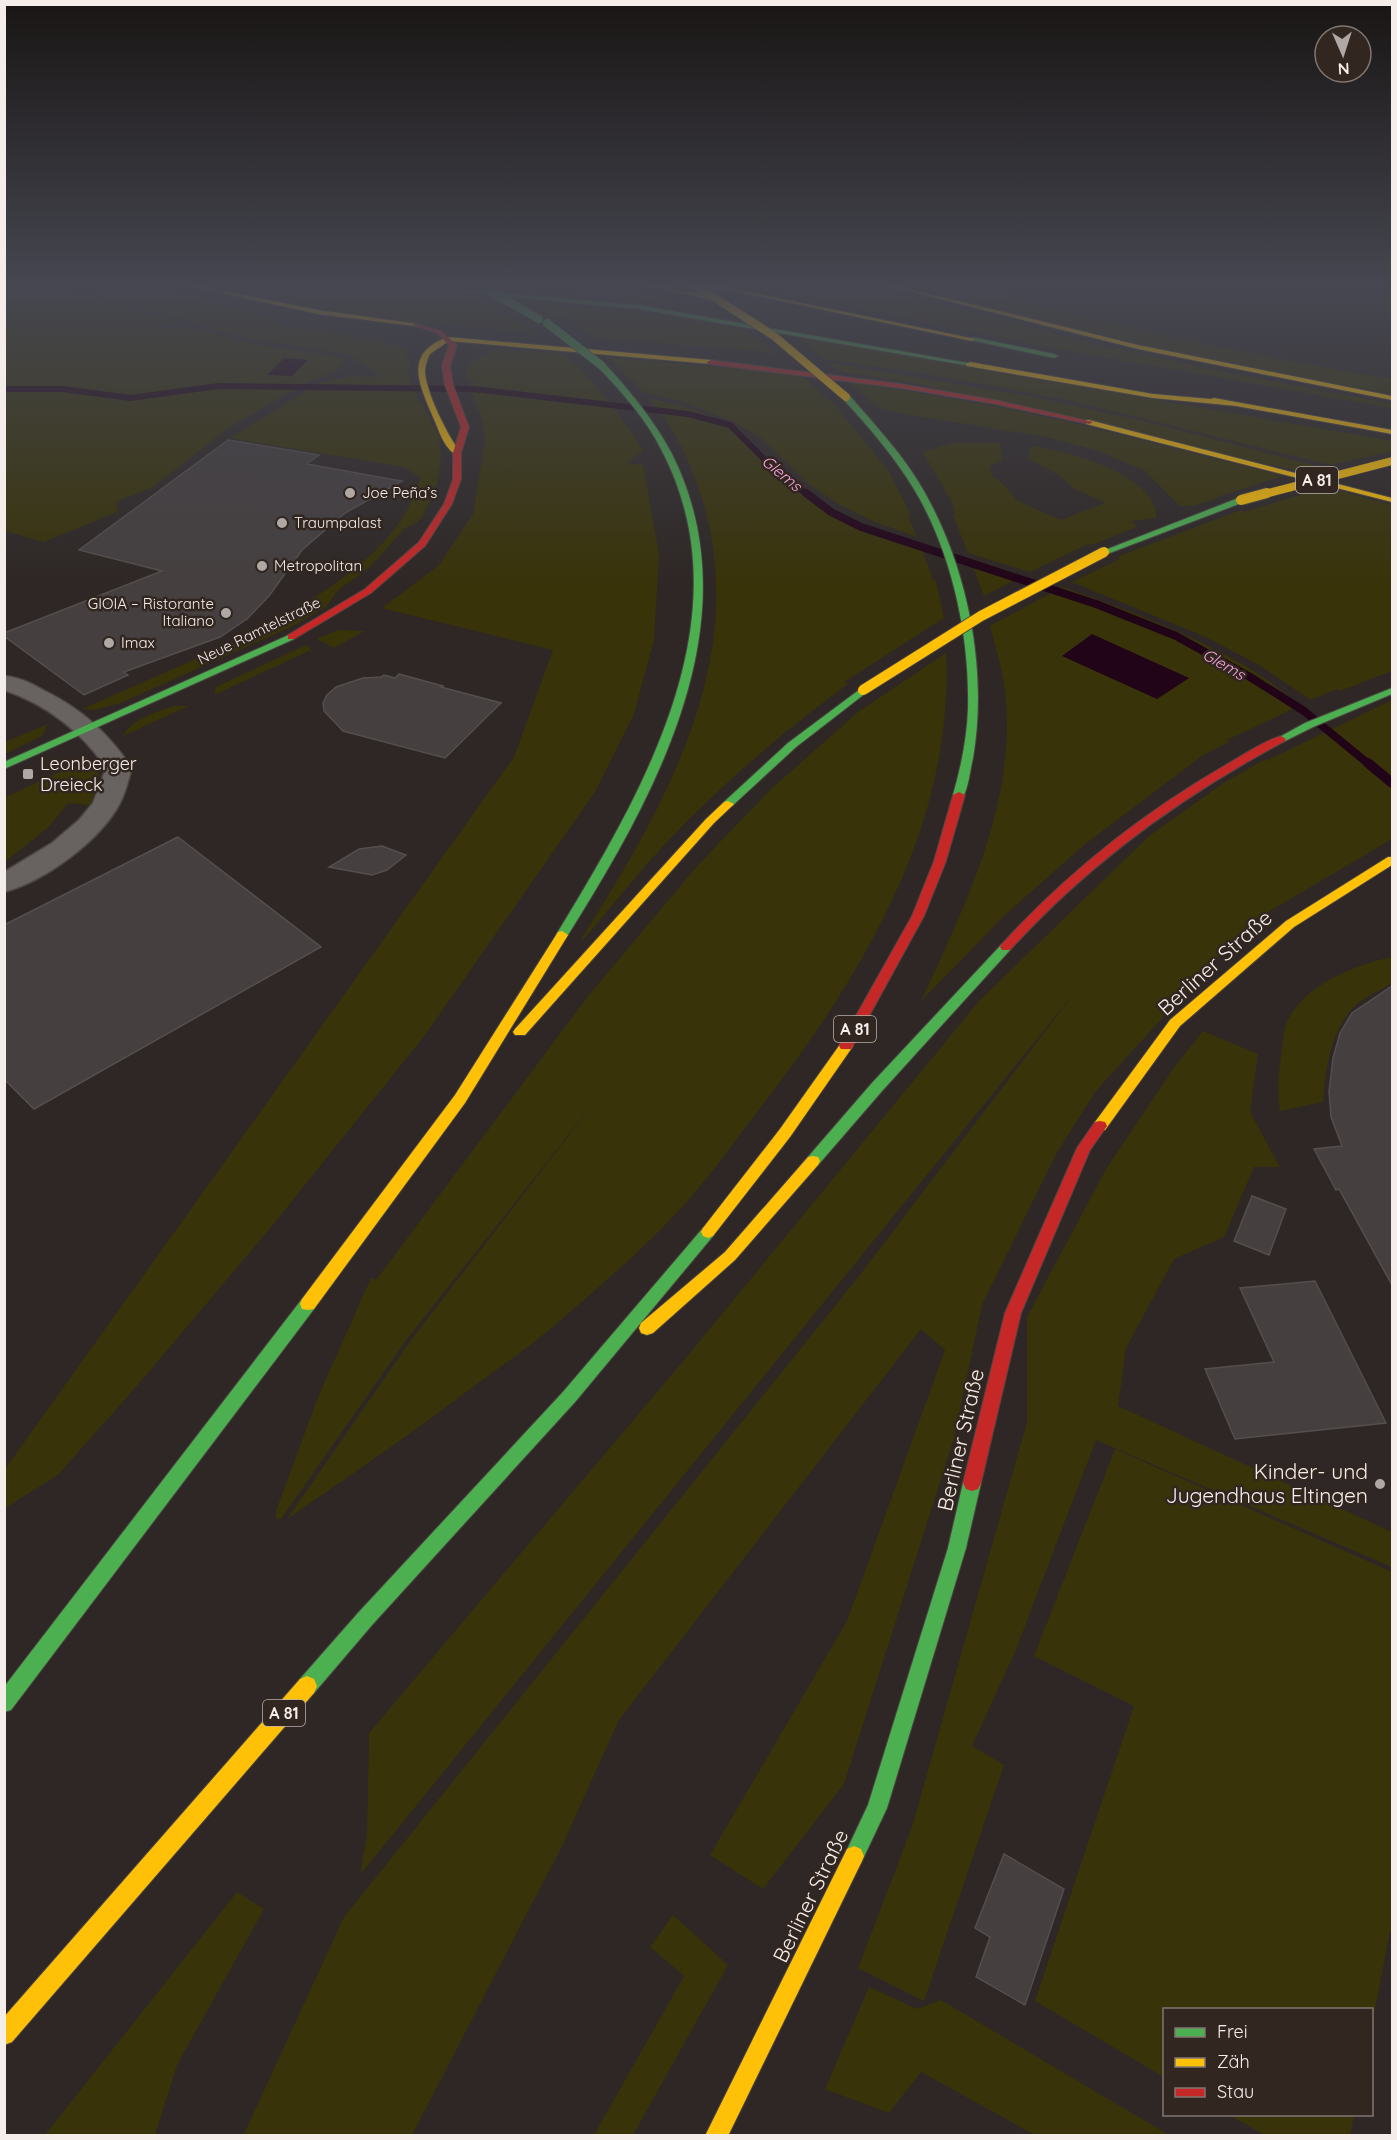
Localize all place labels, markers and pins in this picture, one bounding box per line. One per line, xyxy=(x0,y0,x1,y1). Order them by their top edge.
place label: Joe Peña’s xyxy=(362,483,437,502)
marker: Joe Peña’s xyxy=(343,486,357,500)
place label: Traumpalast xyxy=(294,513,382,532)
marker: Traumpalast xyxy=(275,516,289,530)
place label: Metropolitan xyxy=(274,556,362,575)
marker: Metropolitan xyxy=(255,559,269,573)
place label: GIOIA – Ristorante Italiano xyxy=(88,594,214,630)
marker: GIOIA – Ristorante Italiano xyxy=(219,606,233,620)
place label: Imax xyxy=(121,633,155,652)
marker: Imax xyxy=(102,636,116,650)
place label: Leonberger Dreieck xyxy=(40,752,137,796)
marker: Leonberger Dreieck xyxy=(21,767,35,781)
place label: Kinder- und Jugendhaus Eltingen xyxy=(1166,1458,1368,1508)
marker: Kinder- und Jugendhaus Eltingen xyxy=(1373,1477,1387,1491)

